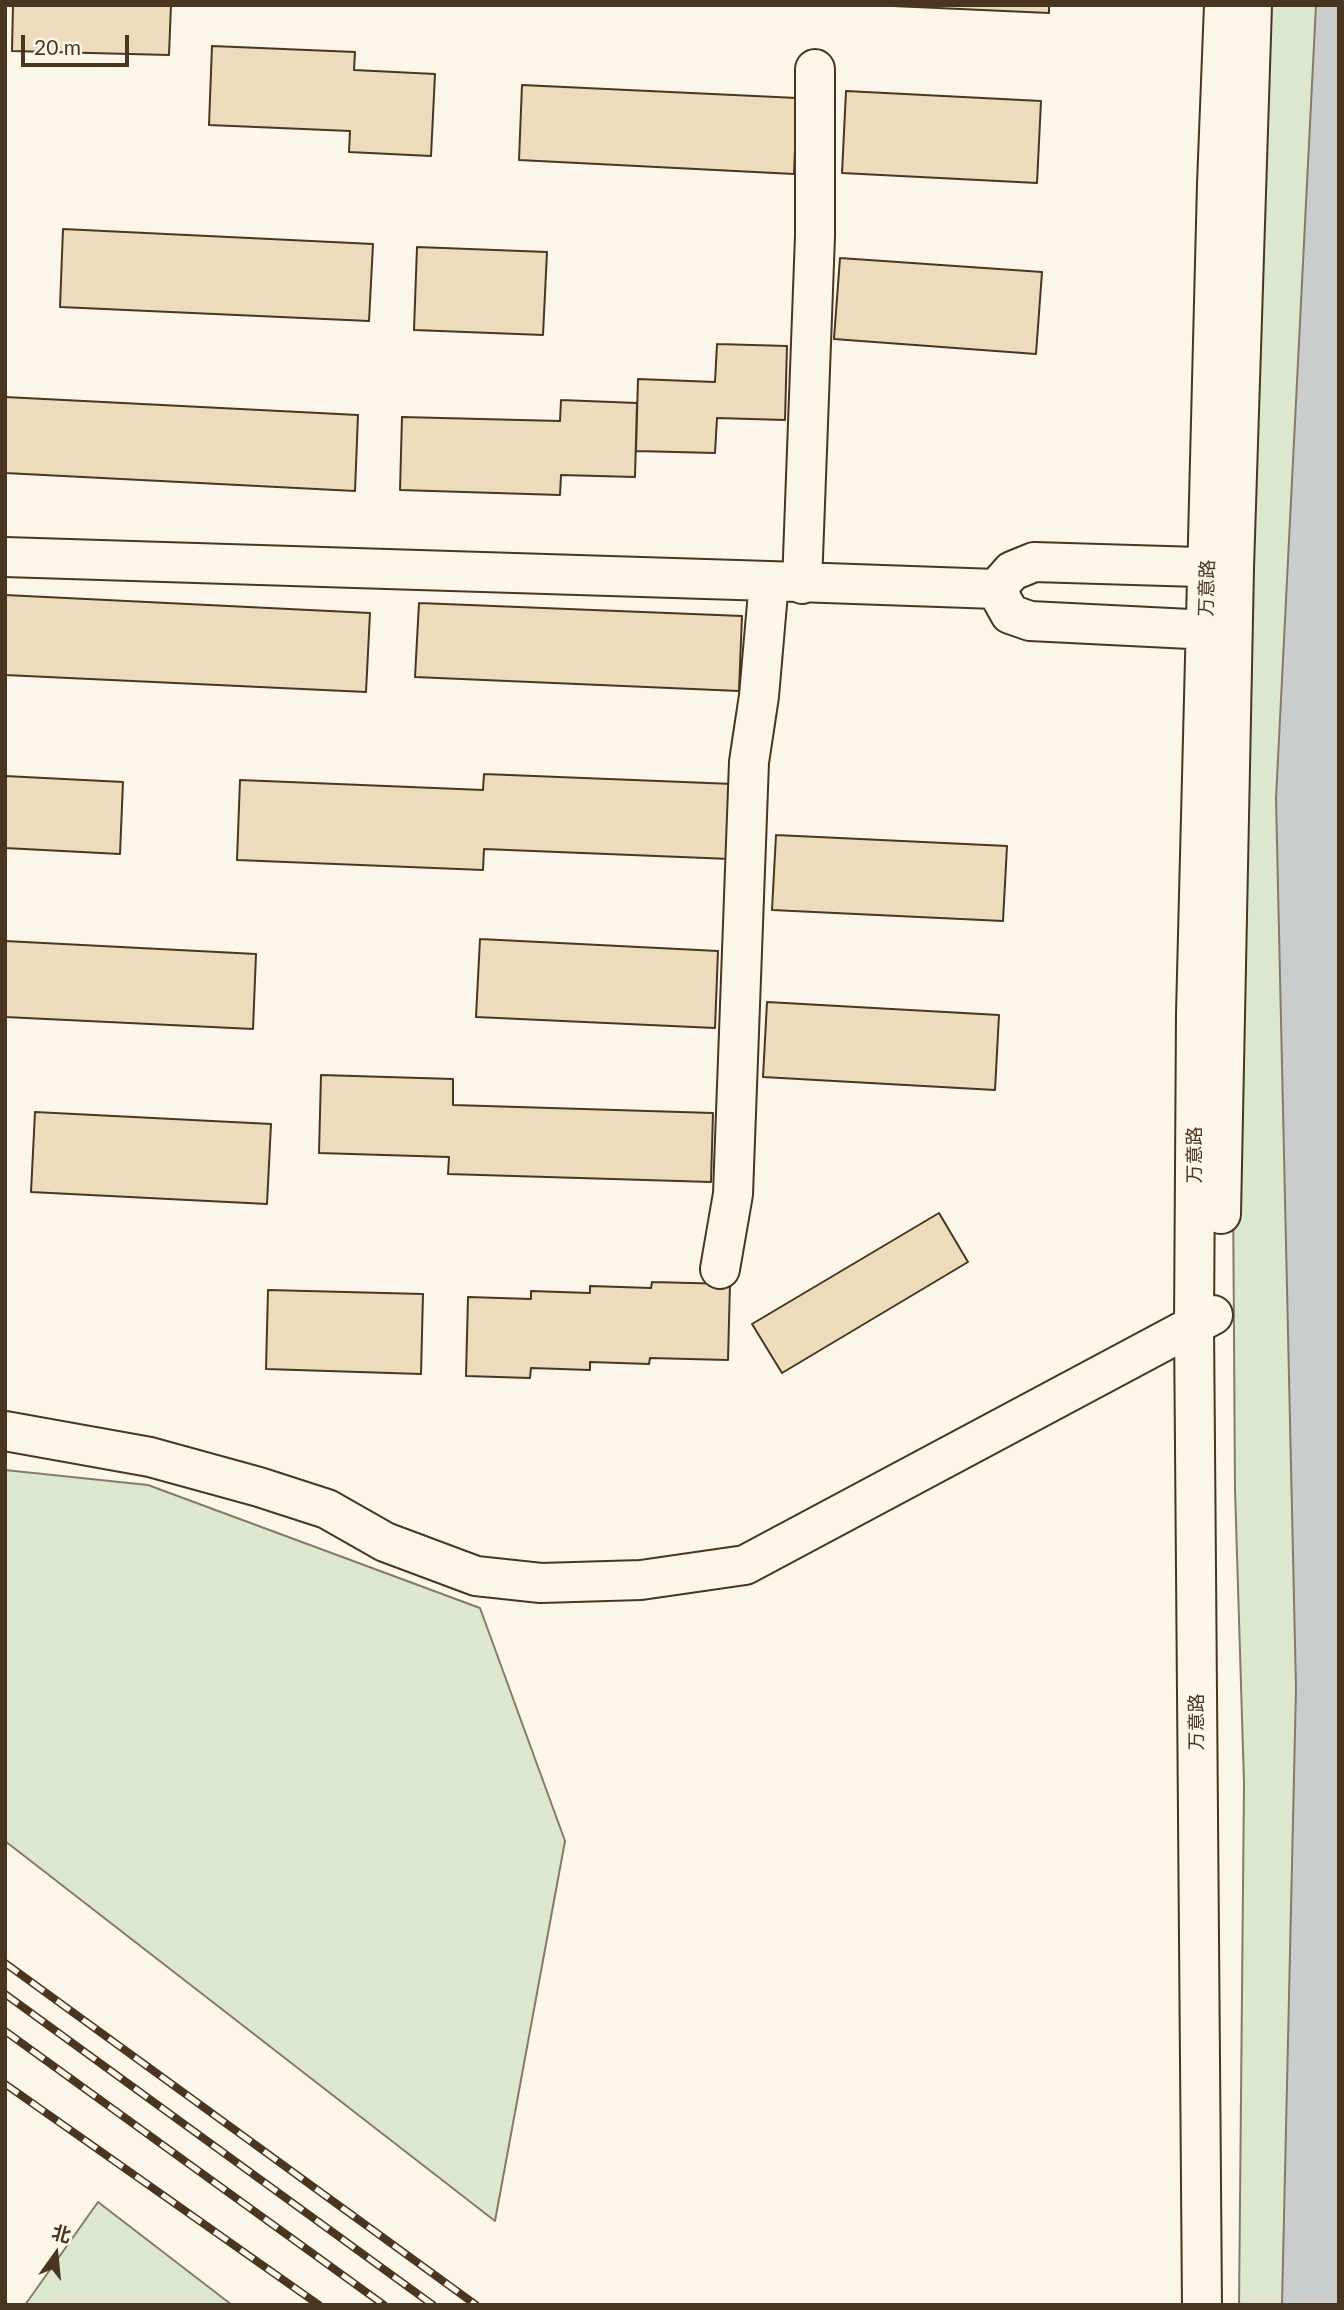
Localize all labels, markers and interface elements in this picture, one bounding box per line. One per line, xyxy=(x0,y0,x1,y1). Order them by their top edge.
scale bar xyxy=(24,21,133,65)
text: 20 m xyxy=(34,34,81,59)
street label: 万意路 xyxy=(1195,559,1219,617)
street label: 万意路 xyxy=(1184,1127,1206,1183)
street label: 万意路 xyxy=(1186,1694,1208,1750)
north arrow xyxy=(21,2219,91,2289)
text: 北 xyxy=(49,2220,74,2247)

